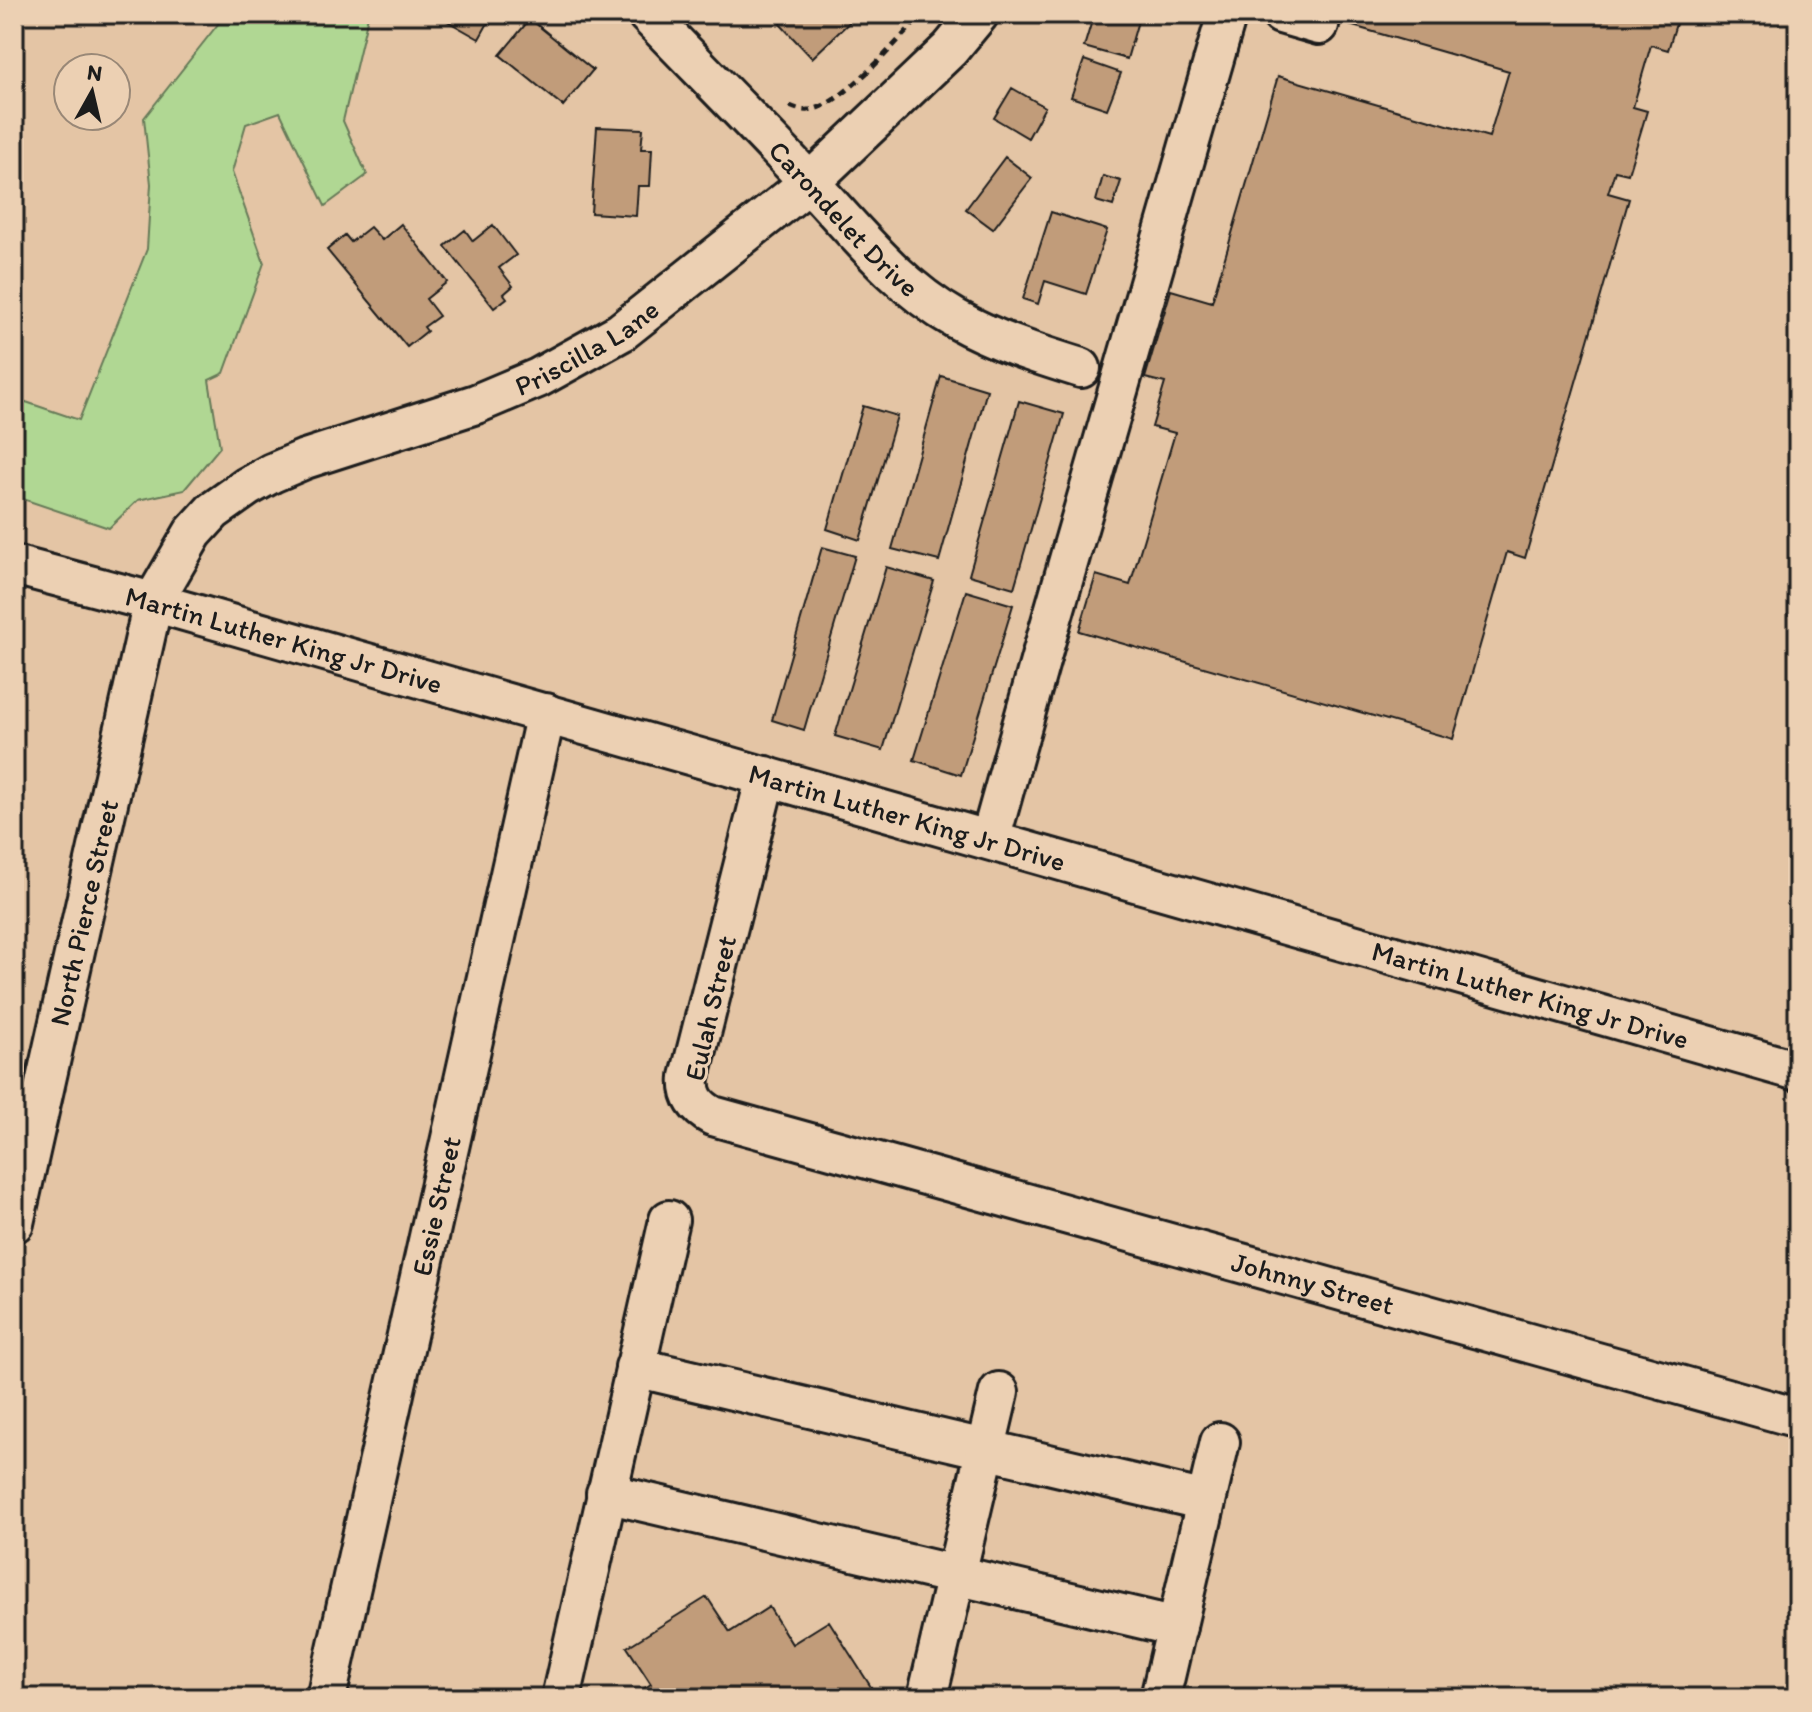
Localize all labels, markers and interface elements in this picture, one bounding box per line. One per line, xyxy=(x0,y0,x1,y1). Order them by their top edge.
north arrow xyxy=(52,52,132,132)
text: N xyxy=(85,58,104,87)
street label: Carondelet Drive xyxy=(762,133,926,304)
street label: Priscilla Lane xyxy=(510,292,665,403)
street label: Martin Luther King Jr Drive xyxy=(122,578,446,701)
street label: Martin Luther King Jr Drive xyxy=(745,756,1069,878)
street label: North Pierce Street xyxy=(42,796,125,1029)
street label: Eulah Street xyxy=(677,932,743,1084)
street label: Martin Luther King Jr Drive xyxy=(1368,933,1693,1056)
street label: Essie Street xyxy=(404,1133,468,1279)
street label: Johnny Street xyxy=(1228,1244,1398,1322)

